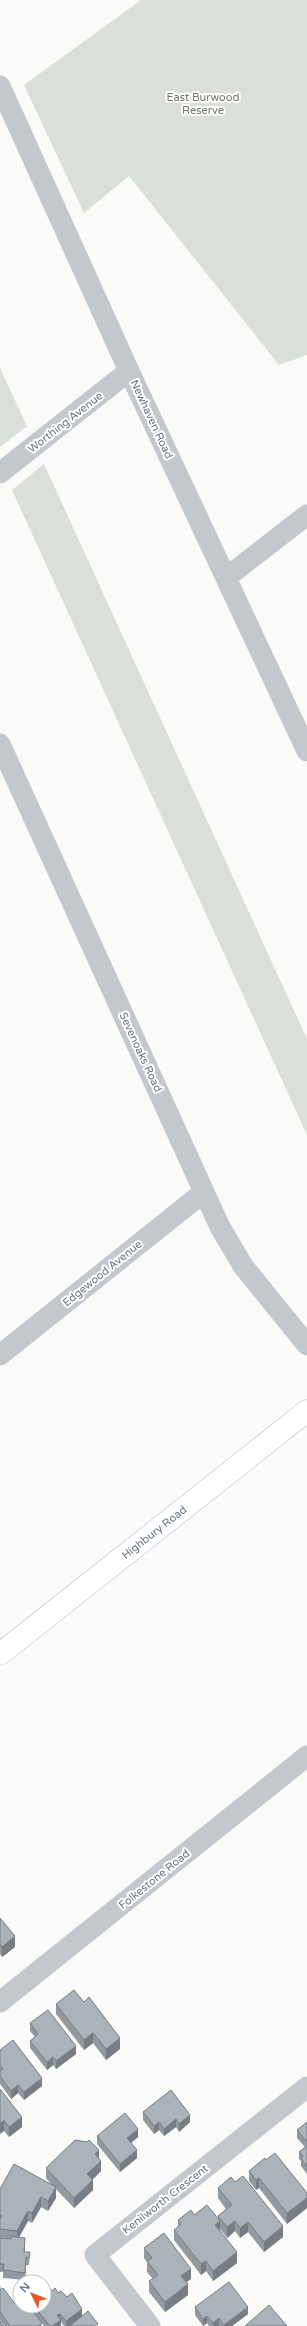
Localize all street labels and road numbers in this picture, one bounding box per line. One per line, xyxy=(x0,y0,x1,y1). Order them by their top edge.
street label: Newhaven Road xyxy=(128,378,176,461)
street label: Worthing Avenue xyxy=(25,389,105,456)
street label: Sevenoaks Road xyxy=(116,1010,165,1094)
street label: Edgewood Avenue xyxy=(60,1237,145,1309)
street label: Highbury Road xyxy=(119,1503,189,1562)
street label: Folkestone Road xyxy=(116,1847,192,1912)
street label: Kenilworth Crescent xyxy=(120,2162,211,2237)

